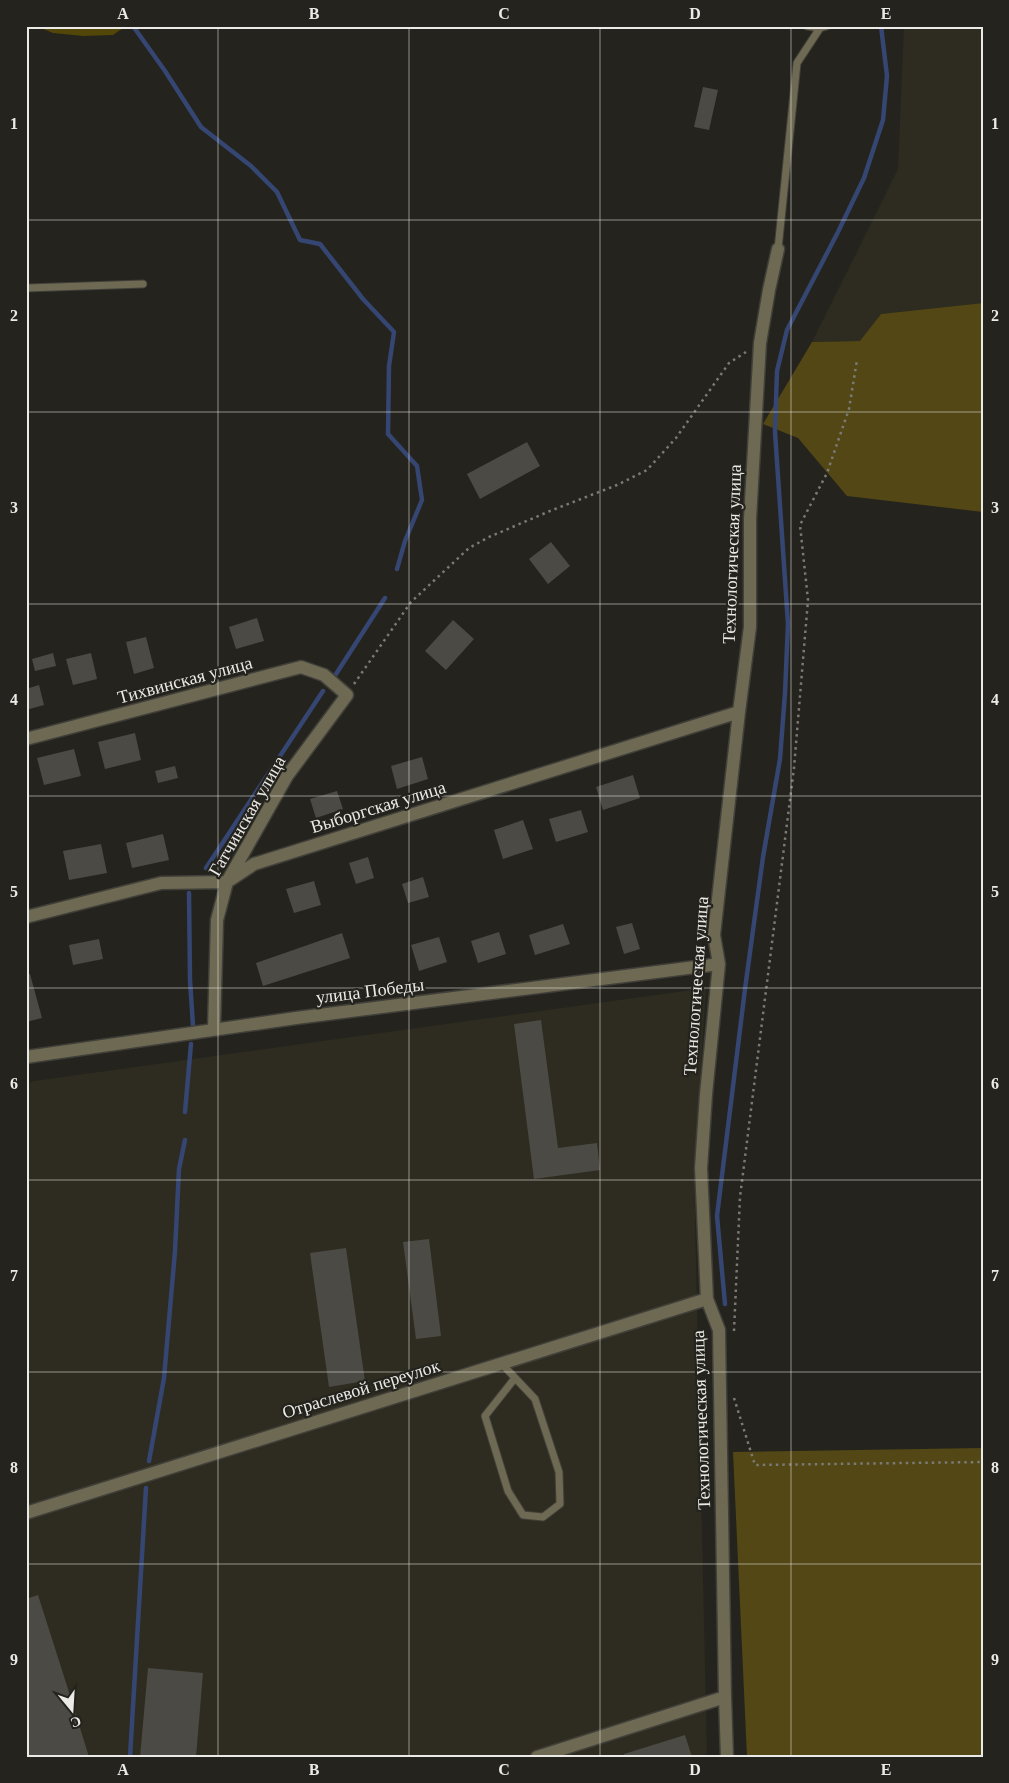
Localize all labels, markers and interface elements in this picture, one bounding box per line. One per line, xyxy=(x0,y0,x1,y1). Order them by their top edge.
text: A xyxy=(117,5,129,22)
text: B xyxy=(309,5,320,22)
text: C xyxy=(498,5,510,22)
text: D xyxy=(689,5,701,22)
text: E xyxy=(881,5,891,22)
text: 1 xyxy=(10,115,18,132)
text: 1 xyxy=(991,115,999,132)
text: 2 xyxy=(10,307,18,324)
text: 2 xyxy=(991,307,999,324)
street label: Технологическая улица xyxy=(719,464,745,644)
text: 3 xyxy=(10,499,18,516)
text: 3 xyxy=(991,499,999,516)
street label: Тихвинская улица xyxy=(115,652,255,708)
text: 4 xyxy=(10,691,18,708)
text: 4 xyxy=(991,691,999,708)
street label: Гатчинская улица xyxy=(205,752,290,880)
street label: Выборгская улица xyxy=(308,777,448,837)
text: 5 xyxy=(10,883,18,900)
text: 5 xyxy=(991,883,999,900)
street label: Технологическая улица xyxy=(680,896,712,1076)
street label: улица Победы xyxy=(315,974,425,1008)
text: 6 xyxy=(10,1075,18,1092)
text: 6 xyxy=(991,1075,999,1092)
text: 7 xyxy=(10,1267,18,1284)
text: 7 xyxy=(991,1267,999,1284)
street label: Технологическая улица xyxy=(688,1330,714,1510)
street label: Отраслевой переулок xyxy=(280,1355,442,1422)
text: 8 xyxy=(10,1459,18,1476)
text: 8 xyxy=(991,1459,999,1476)
text: 9 xyxy=(10,1651,18,1668)
text: 9 xyxy=(991,1651,999,1668)
north arrow xyxy=(48,1686,98,1736)
text: С xyxy=(69,1713,83,1731)
text: A xyxy=(117,1761,129,1778)
text: B xyxy=(309,1761,320,1778)
text: C xyxy=(498,1761,510,1778)
text: D xyxy=(689,1761,701,1778)
text: E xyxy=(881,1761,891,1778)

